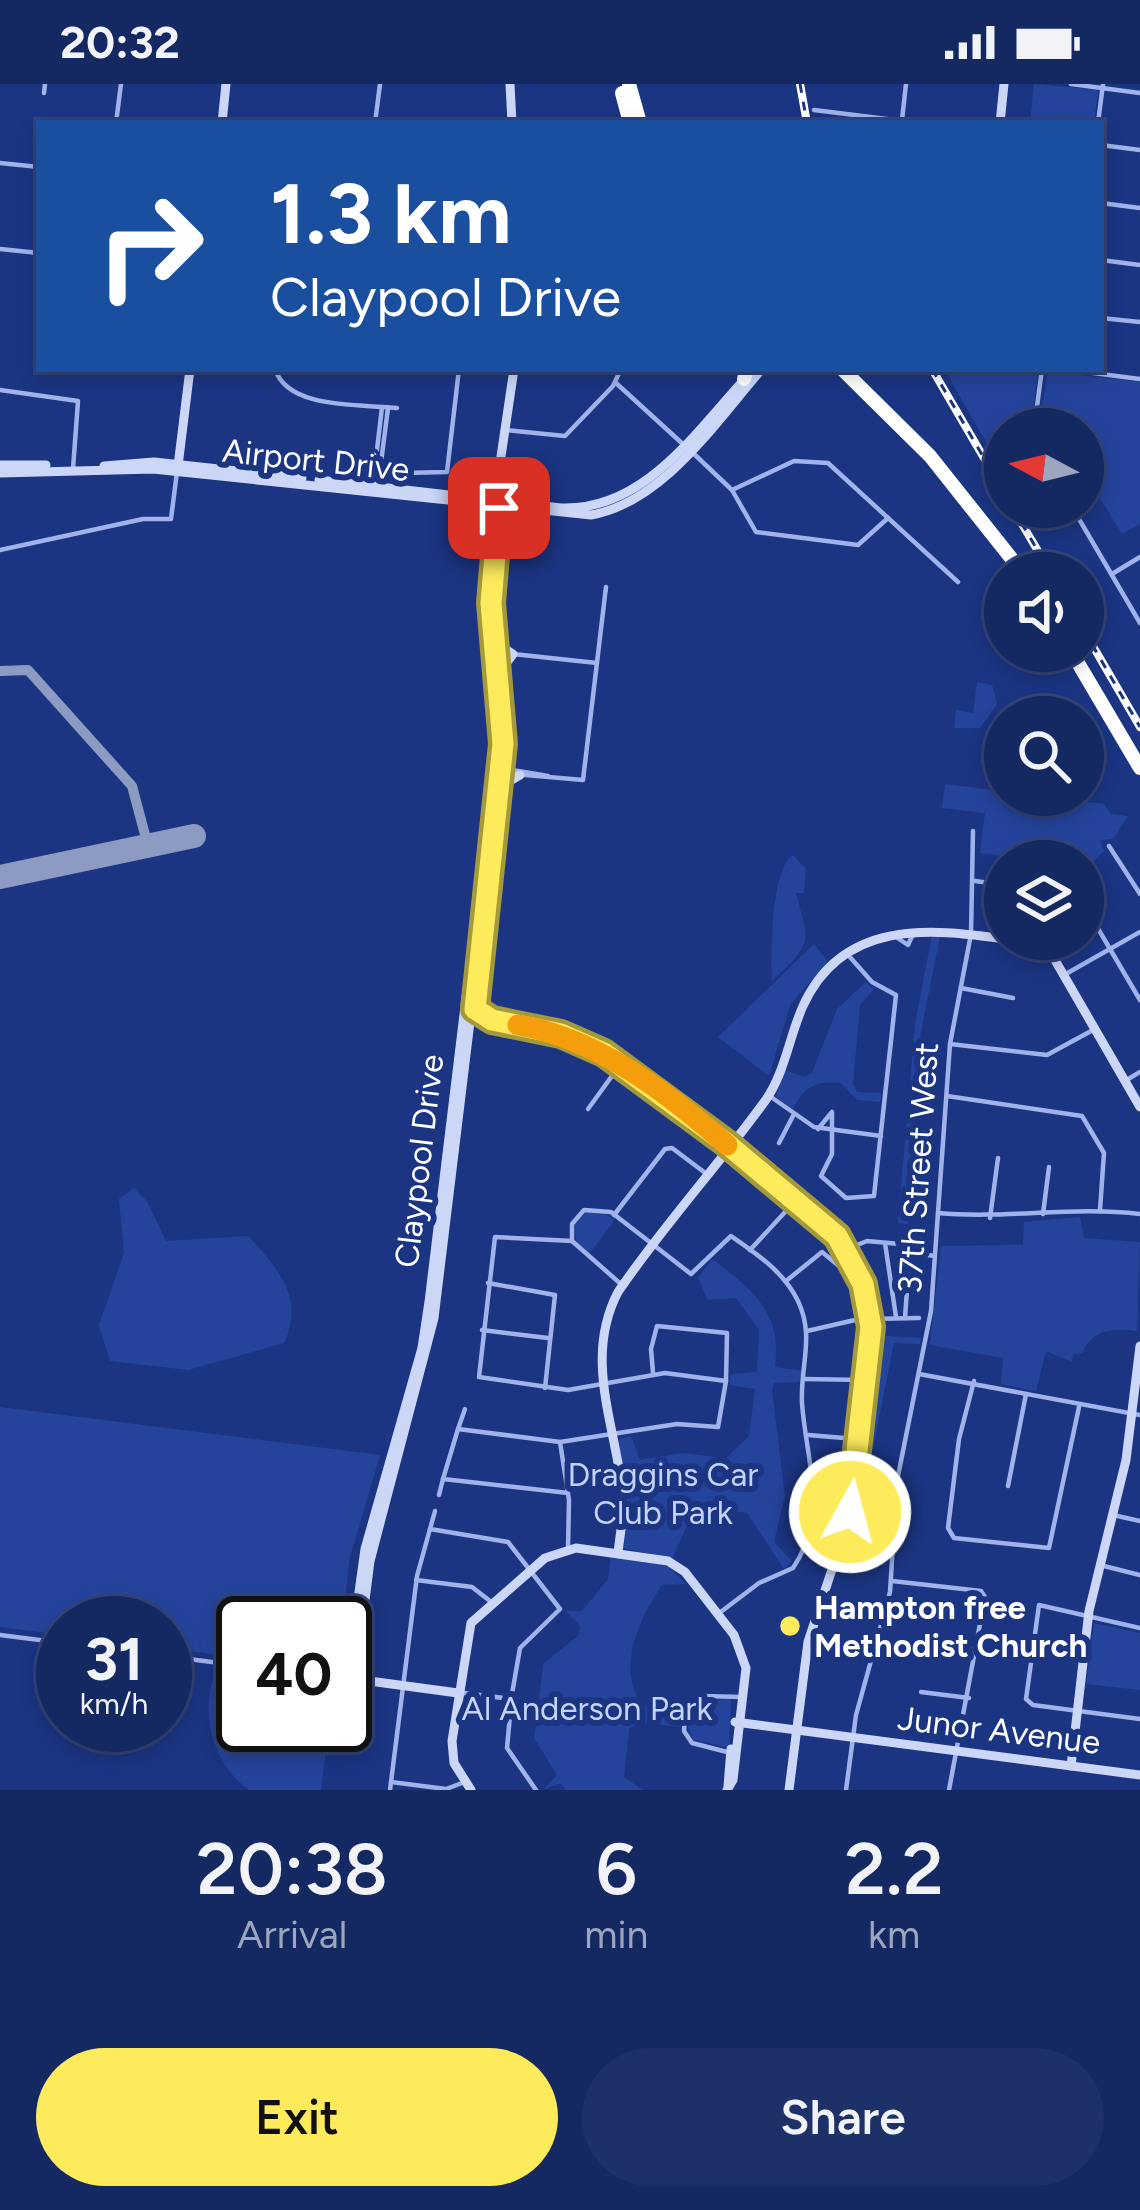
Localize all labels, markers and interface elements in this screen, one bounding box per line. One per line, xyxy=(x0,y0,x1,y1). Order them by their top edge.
text: 20:32 xyxy=(60,15,180,69)
text: 1.3 km xyxy=(270,163,511,264)
icon: right xyxy=(72,168,228,324)
text: Claypool Drive xyxy=(270,265,621,330)
north arrow xyxy=(984,408,1104,528)
map controls xyxy=(984,408,1104,960)
street label: Airport Drive xyxy=(221,431,411,489)
pin xyxy=(448,457,550,559)
icon: arrive xyxy=(466,475,532,541)
button: sound xyxy=(984,552,1104,672)
button: search xyxy=(984,696,1104,816)
button: layers xyxy=(984,840,1104,960)
street label: 37th Street West xyxy=(890,1041,946,1295)
street label: Claypool Drive xyxy=(387,1052,451,1270)
position arrow xyxy=(787,1449,913,1575)
park label: Draggins Car Club Park xyxy=(568,1455,758,1532)
place label: Hampton free Methodist Church xyxy=(814,1588,1087,1665)
speed limit sign: 40 xyxy=(216,1596,372,1752)
marker: Hampton free Methodist Church xyxy=(777,1613,803,1639)
text: 31 xyxy=(85,1623,143,1695)
text: km/h xyxy=(80,1685,148,1722)
park label: Al Anderson Park xyxy=(462,1689,712,1728)
street label: Junor Avenue xyxy=(895,1698,1103,1762)
text: 20:38 xyxy=(196,1826,388,1912)
text: 6 xyxy=(596,1826,637,1912)
text: 2.2 xyxy=(845,1826,944,1912)
text: Arrival xyxy=(237,1911,347,1958)
text: min xyxy=(584,1911,648,1958)
text: km xyxy=(868,1911,920,1958)
button: Exit xyxy=(36,2048,558,2186)
button: Share xyxy=(582,2048,1104,2186)

